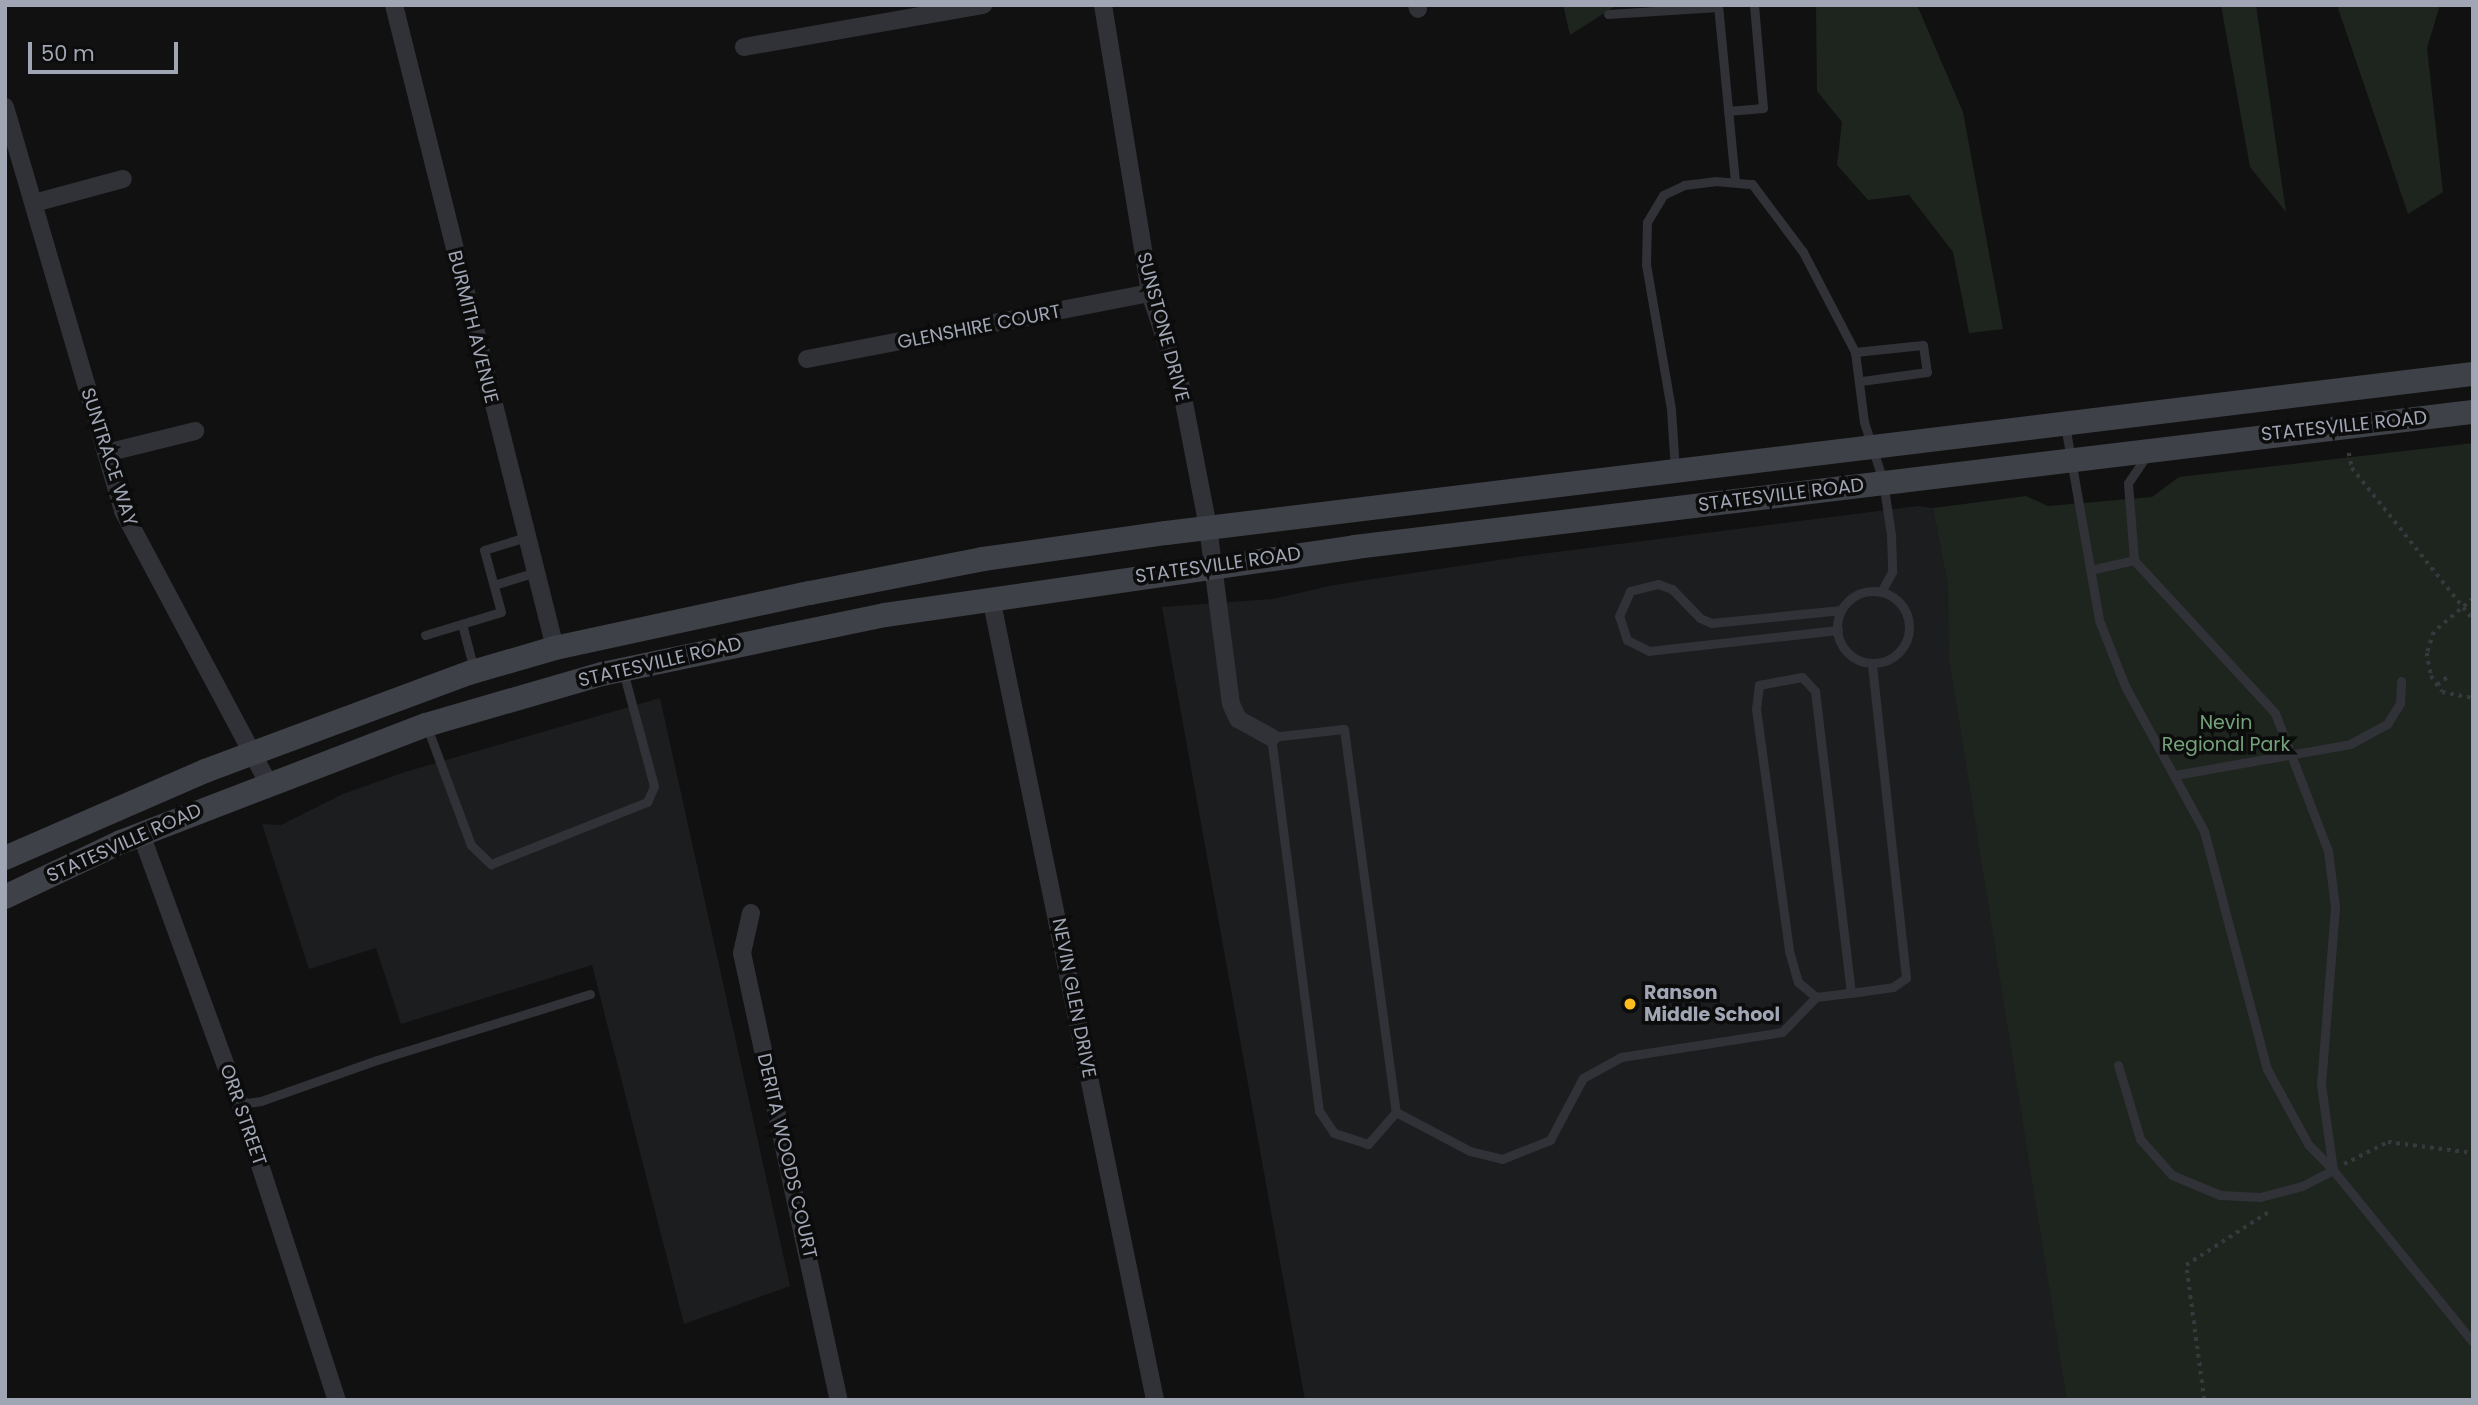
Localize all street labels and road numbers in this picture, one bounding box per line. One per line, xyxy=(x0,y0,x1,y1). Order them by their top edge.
street label: BURMITH AVENUE xyxy=(443,248,503,406)
street label: SUNSTONE DRIVE xyxy=(1132,250,1194,404)
street label: GLENSHIRE COURT xyxy=(895,300,1063,354)
street label: SUNTRACE WAY xyxy=(76,385,142,529)
street label: STATESVILLE ROAD xyxy=(2260,406,2428,446)
street label: STATESVILLE ROAD xyxy=(1697,474,1865,516)
street label: STATESVILLE ROAD xyxy=(1134,542,1302,588)
street label: STATESVILLE ROAD xyxy=(576,632,744,692)
street label: STATESVILLE ROAD xyxy=(43,799,205,887)
street label: NEVIN GLEN DRIVE xyxy=(1047,916,1101,1080)
street label: DERITA WOODS COURT xyxy=(752,1051,822,1261)
street label: ORR STREET xyxy=(215,1061,271,1169)

